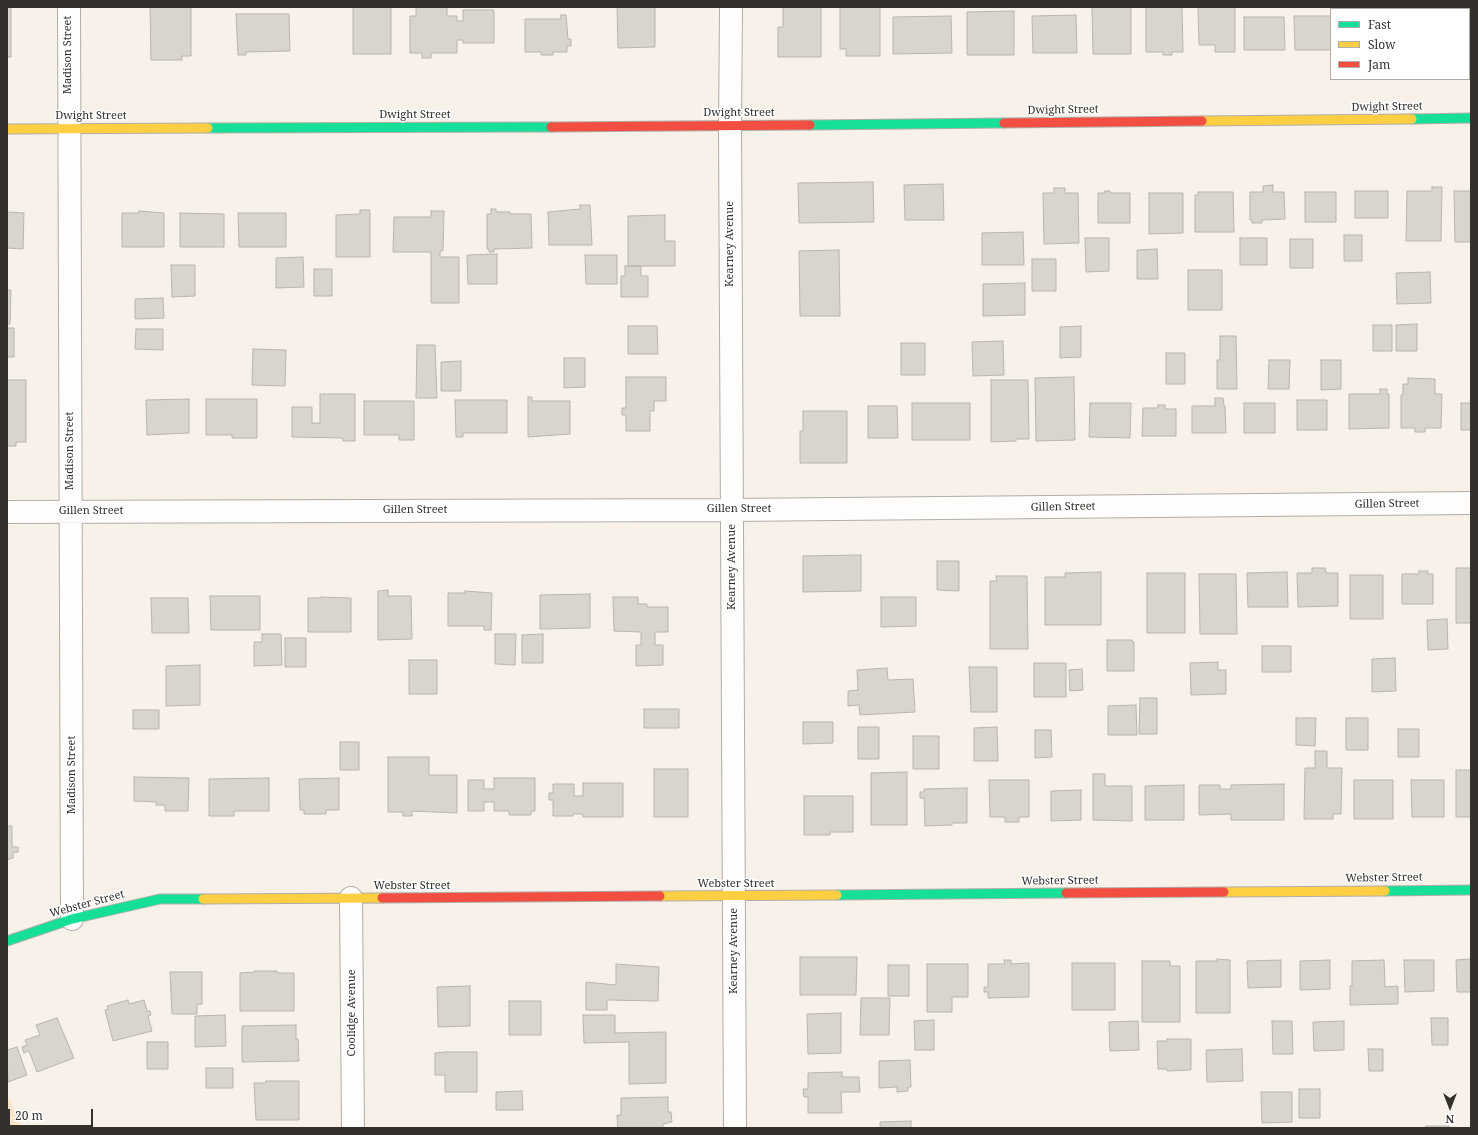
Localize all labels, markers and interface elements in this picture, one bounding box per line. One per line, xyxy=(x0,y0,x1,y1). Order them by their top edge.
legend xyxy=(1330,8,1470,80)
street label: Madison Street xyxy=(61,16,75,94)
text: Fast xyxy=(1368,16,1391,33)
text: Slow xyxy=(1368,36,1396,53)
text: Jam xyxy=(1368,56,1390,73)
street label: Dwight Street xyxy=(1351,100,1423,114)
street label: Dwight Street xyxy=(1027,103,1099,117)
street label: Dwight Street xyxy=(703,106,775,120)
street label: Dwight Street xyxy=(379,108,451,122)
street label: Dwight Street xyxy=(55,109,127,123)
street label: Kearney Avenue xyxy=(723,201,737,287)
street label: Madison Street xyxy=(63,412,77,490)
street label: Gillen Street xyxy=(1355,497,1419,511)
street label: Gillen Street xyxy=(1031,500,1095,514)
street label: Gillen Street xyxy=(707,502,771,516)
street label: Gillen Street xyxy=(383,503,447,517)
street label: Gillen Street xyxy=(59,504,123,518)
street label: Kearney Avenue xyxy=(725,524,739,610)
street label: Madison Street xyxy=(65,736,79,814)
street label: Webster Street xyxy=(1345,871,1423,885)
street label: Webster Street xyxy=(1021,874,1099,888)
street label: Webster Street xyxy=(698,877,774,891)
street label: Webster Street xyxy=(374,879,450,893)
street label: Webster Street xyxy=(48,888,126,920)
street label: Kearney Avenue xyxy=(727,908,741,994)
street label: Coolidge Avenue xyxy=(345,969,359,1057)
north arrow xyxy=(1430,1087,1470,1127)
scale bar xyxy=(10,1101,95,1127)
text: 20 m xyxy=(15,1107,43,1124)
text: N xyxy=(1446,1112,1454,1127)

